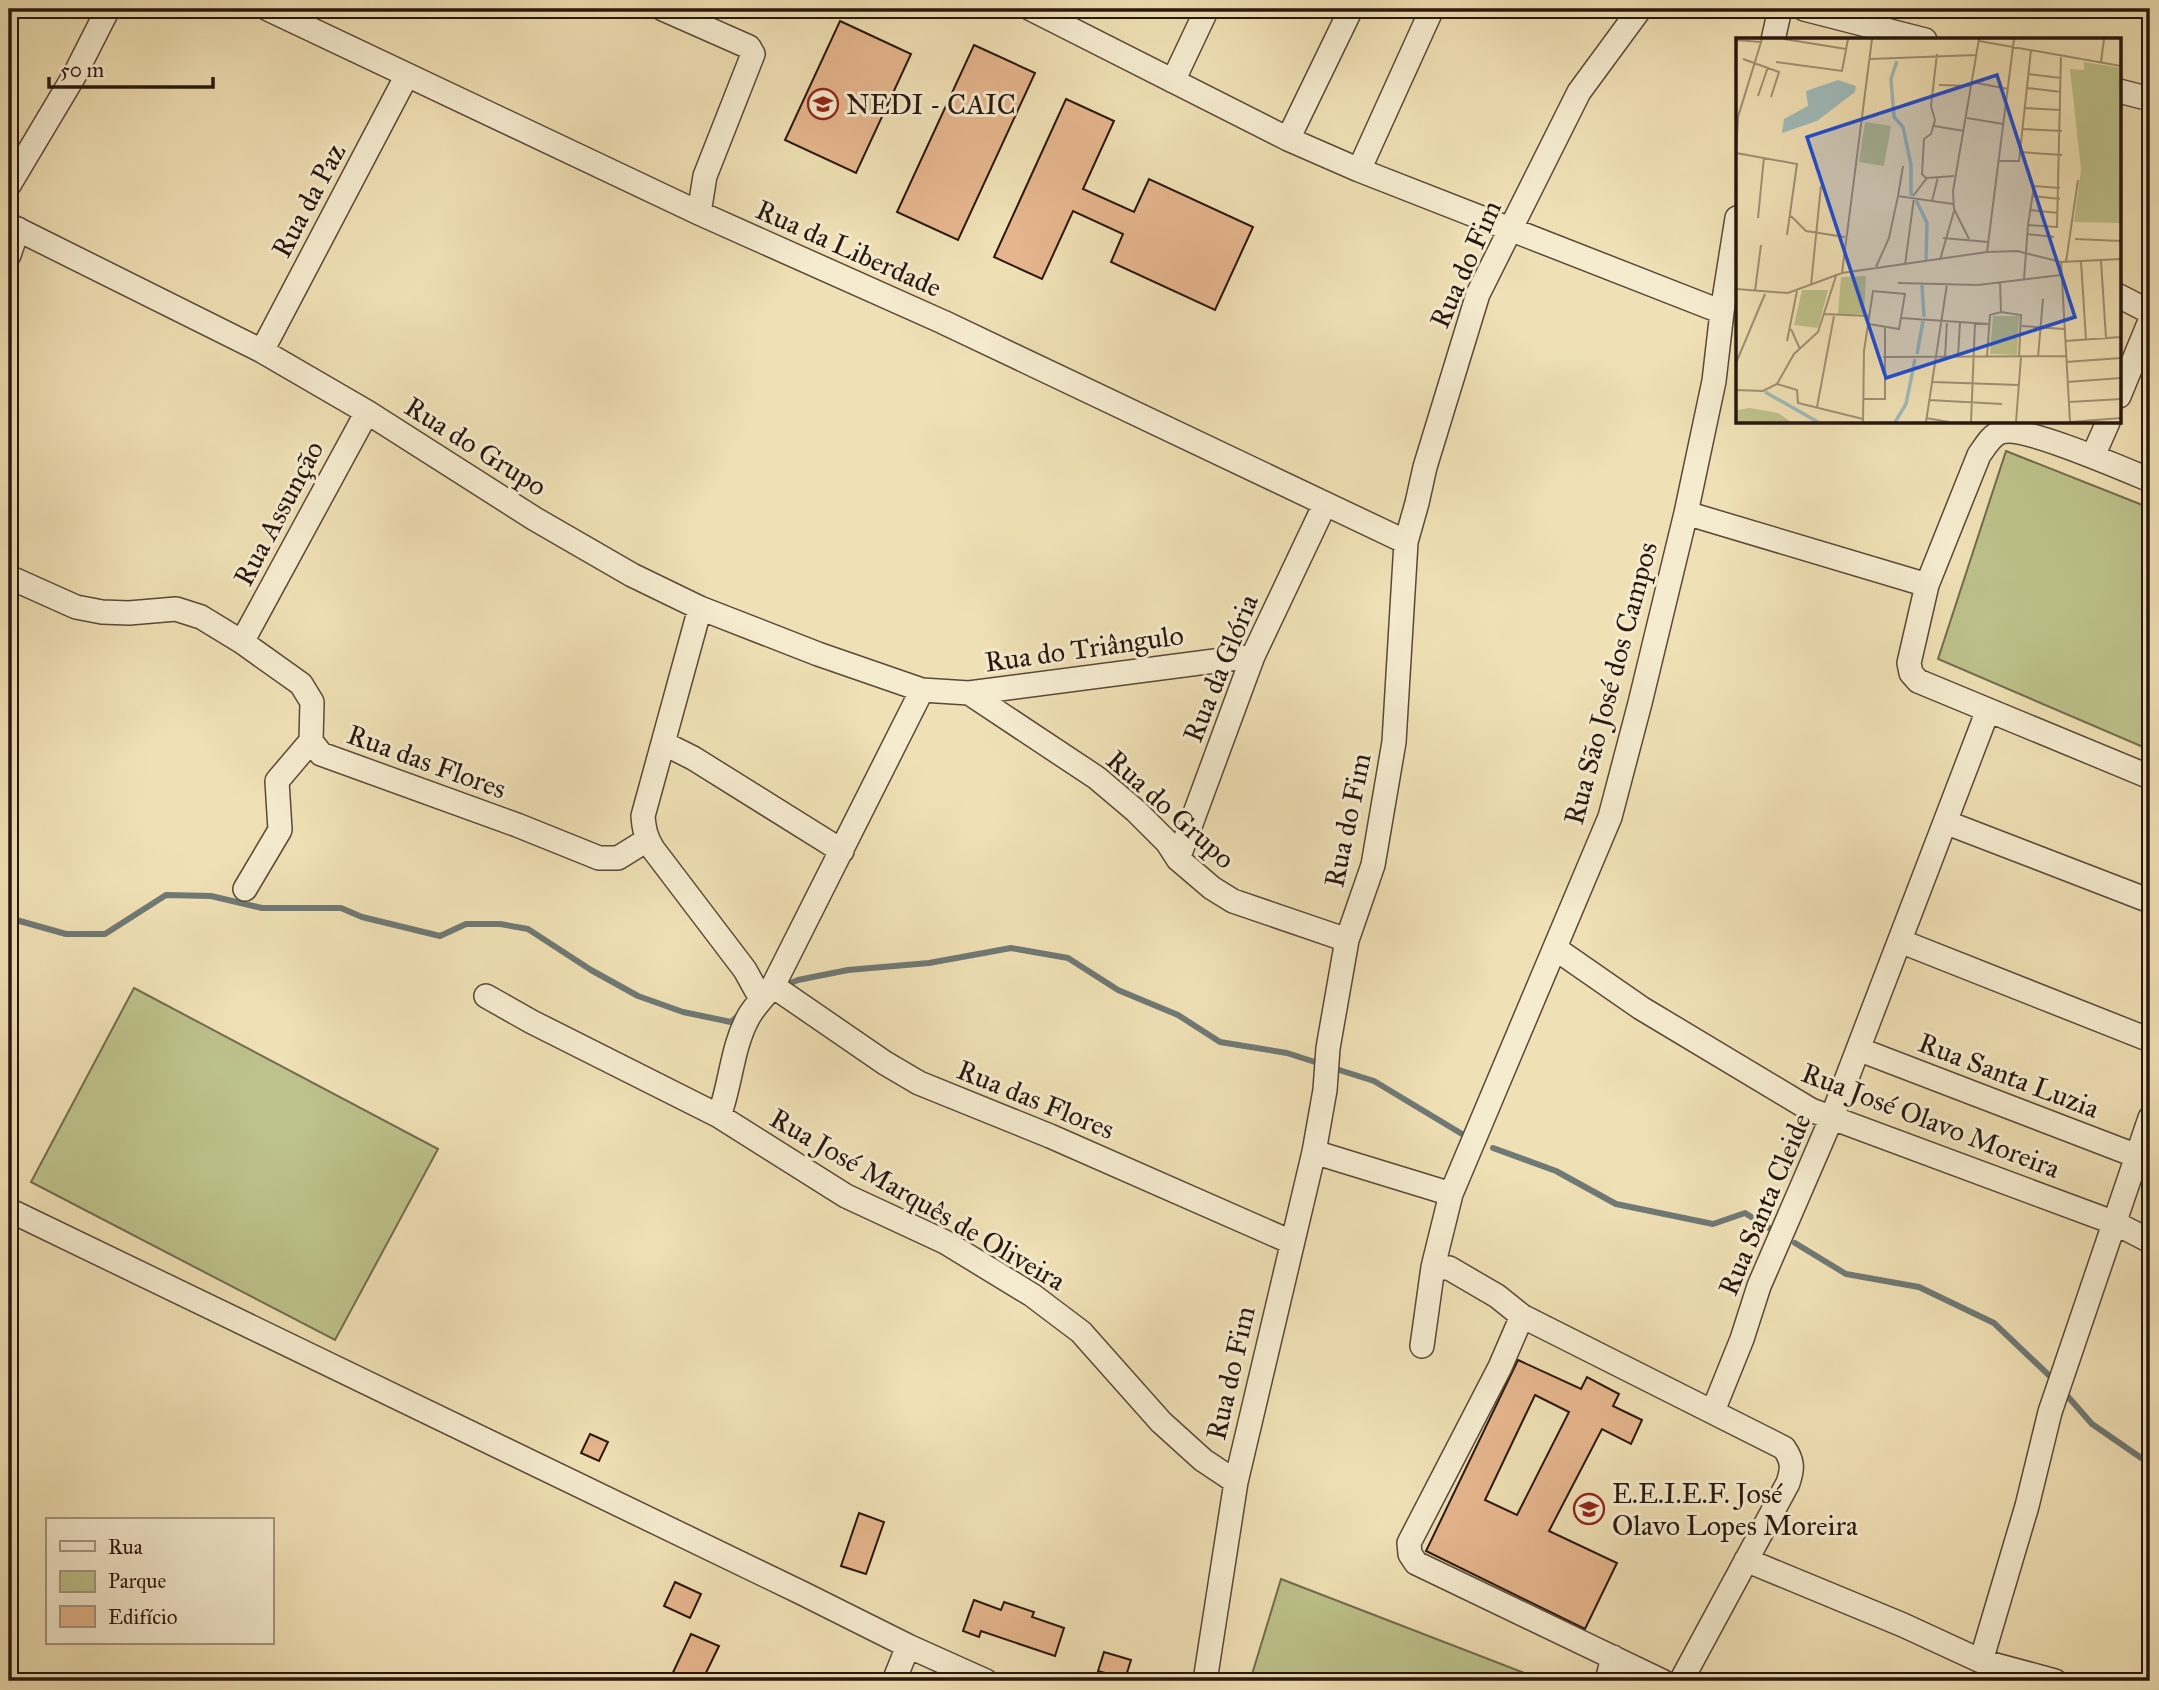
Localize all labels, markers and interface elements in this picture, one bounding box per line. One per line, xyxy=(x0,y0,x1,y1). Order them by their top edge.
inset map xyxy=(1736,38,2120,424)
scale bar xyxy=(49,46,214,90)
text: 50 m xyxy=(60,57,105,83)
school or university icon: NEDI - CAIC xyxy=(806,87,840,121)
place label: NEDI - CAIC xyxy=(846,87,1016,122)
street label: Rua da Paz xyxy=(264,137,353,263)
street label: Rua da Liberdade xyxy=(750,192,947,305)
street label: Rua do Fim xyxy=(1422,195,1509,334)
street label: Rua do Grupo xyxy=(398,389,553,504)
street label: Rua Assunção xyxy=(226,435,331,592)
street label: Rua São José dos Campos xyxy=(1556,538,1665,828)
street label: Rua da Glória xyxy=(1175,589,1266,747)
street label: Rua do Triângulo xyxy=(982,617,1186,680)
street label: Rua das Flores xyxy=(343,717,511,806)
street label: Rua do Grupo xyxy=(1099,742,1242,876)
street label: Rua do Fim xyxy=(1316,750,1379,890)
street label: Rua Santa Luzia xyxy=(1913,1025,2104,1126)
street label: Rua das Flores xyxy=(952,1052,1120,1147)
street label: Rua José Olavo Moreira xyxy=(1797,1055,2065,1186)
street label: Rua José Marquês de Oliveira xyxy=(764,1100,1072,1299)
street label: Rua Santa Cleide xyxy=(1710,1108,1819,1301)
street label: Rua do Fim xyxy=(1198,1303,1263,1443)
place label: E.E.I.E.F. José Olavo Lopes Moreira xyxy=(1612,1476,1858,1543)
school or university icon: E.E.I.E.F. José Olavo Lopes Moreira xyxy=(1572,1492,1606,1526)
legend xyxy=(46,1518,273,1644)
text: Rua xyxy=(108,1534,143,1560)
text: Parque xyxy=(108,1568,167,1594)
text: Edifício xyxy=(108,1604,178,1630)

